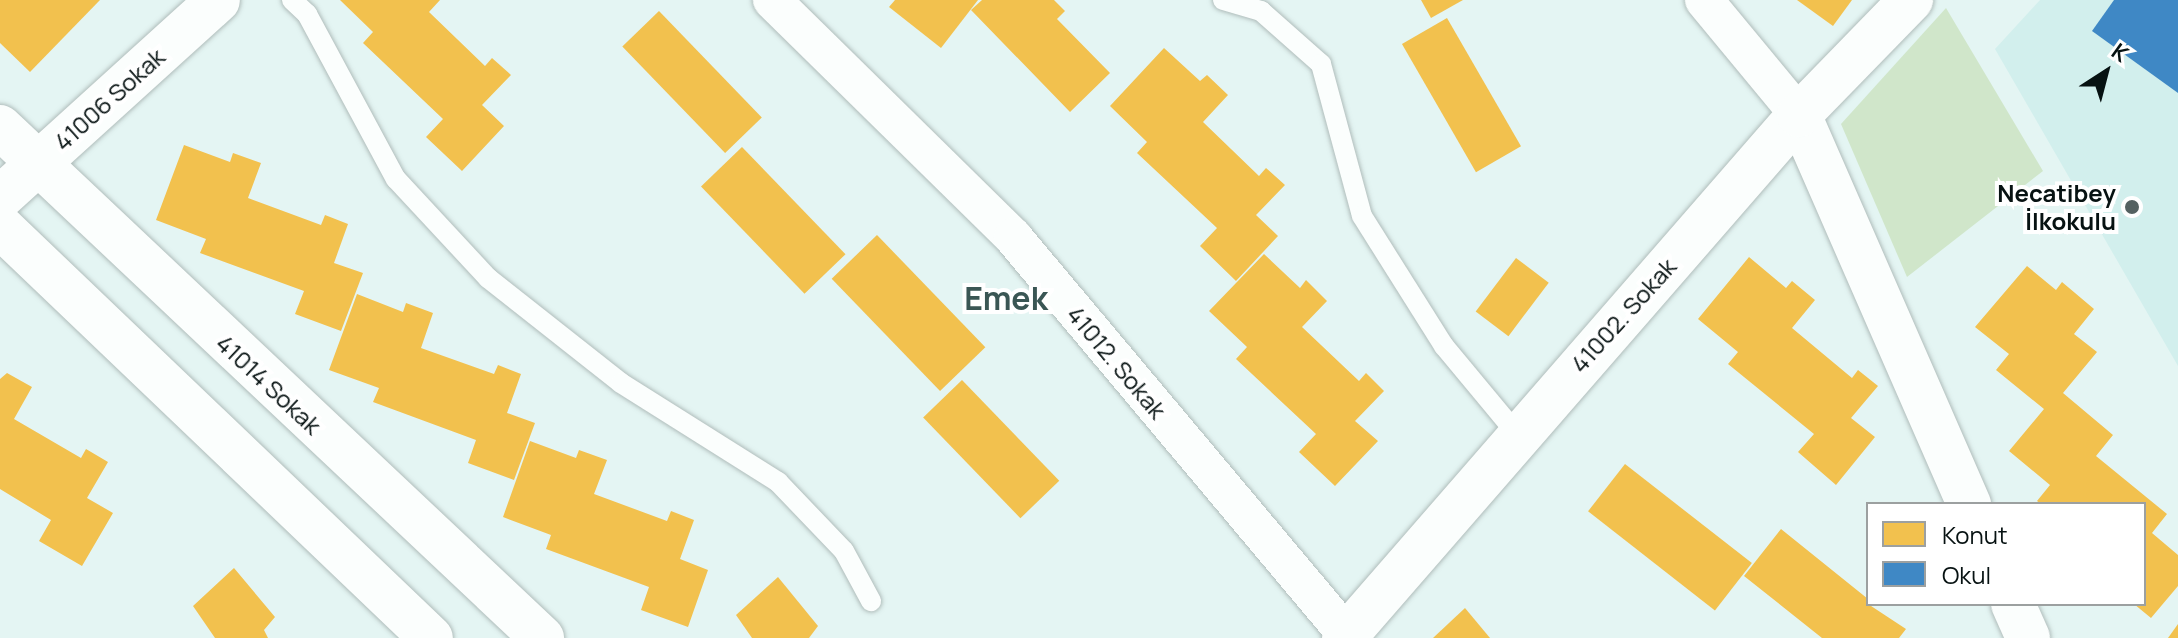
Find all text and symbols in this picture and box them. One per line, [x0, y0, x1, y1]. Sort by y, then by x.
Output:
north arrow [2066, 32, 2146, 112]
text: K [2106, 36, 2135, 69]
street label: 41006 Sokak [48, 42, 170, 156]
place label: Necatibey İlkokulu [1997, 179, 2116, 235]
marker: Necatibey İlkokulu [2123, 198, 2141, 216]
street label: 41002. Sokak [1564, 252, 1682, 378]
district label: Emek [964, 279, 1048, 317]
street label: 41012. Sokak [1062, 300, 1172, 424]
street label: 41014 Sokak [211, 328, 327, 440]
legend [1866, 502, 2146, 606]
text: Konut [1942, 518, 2008, 551]
text: Okul [1942, 558, 1991, 591]

